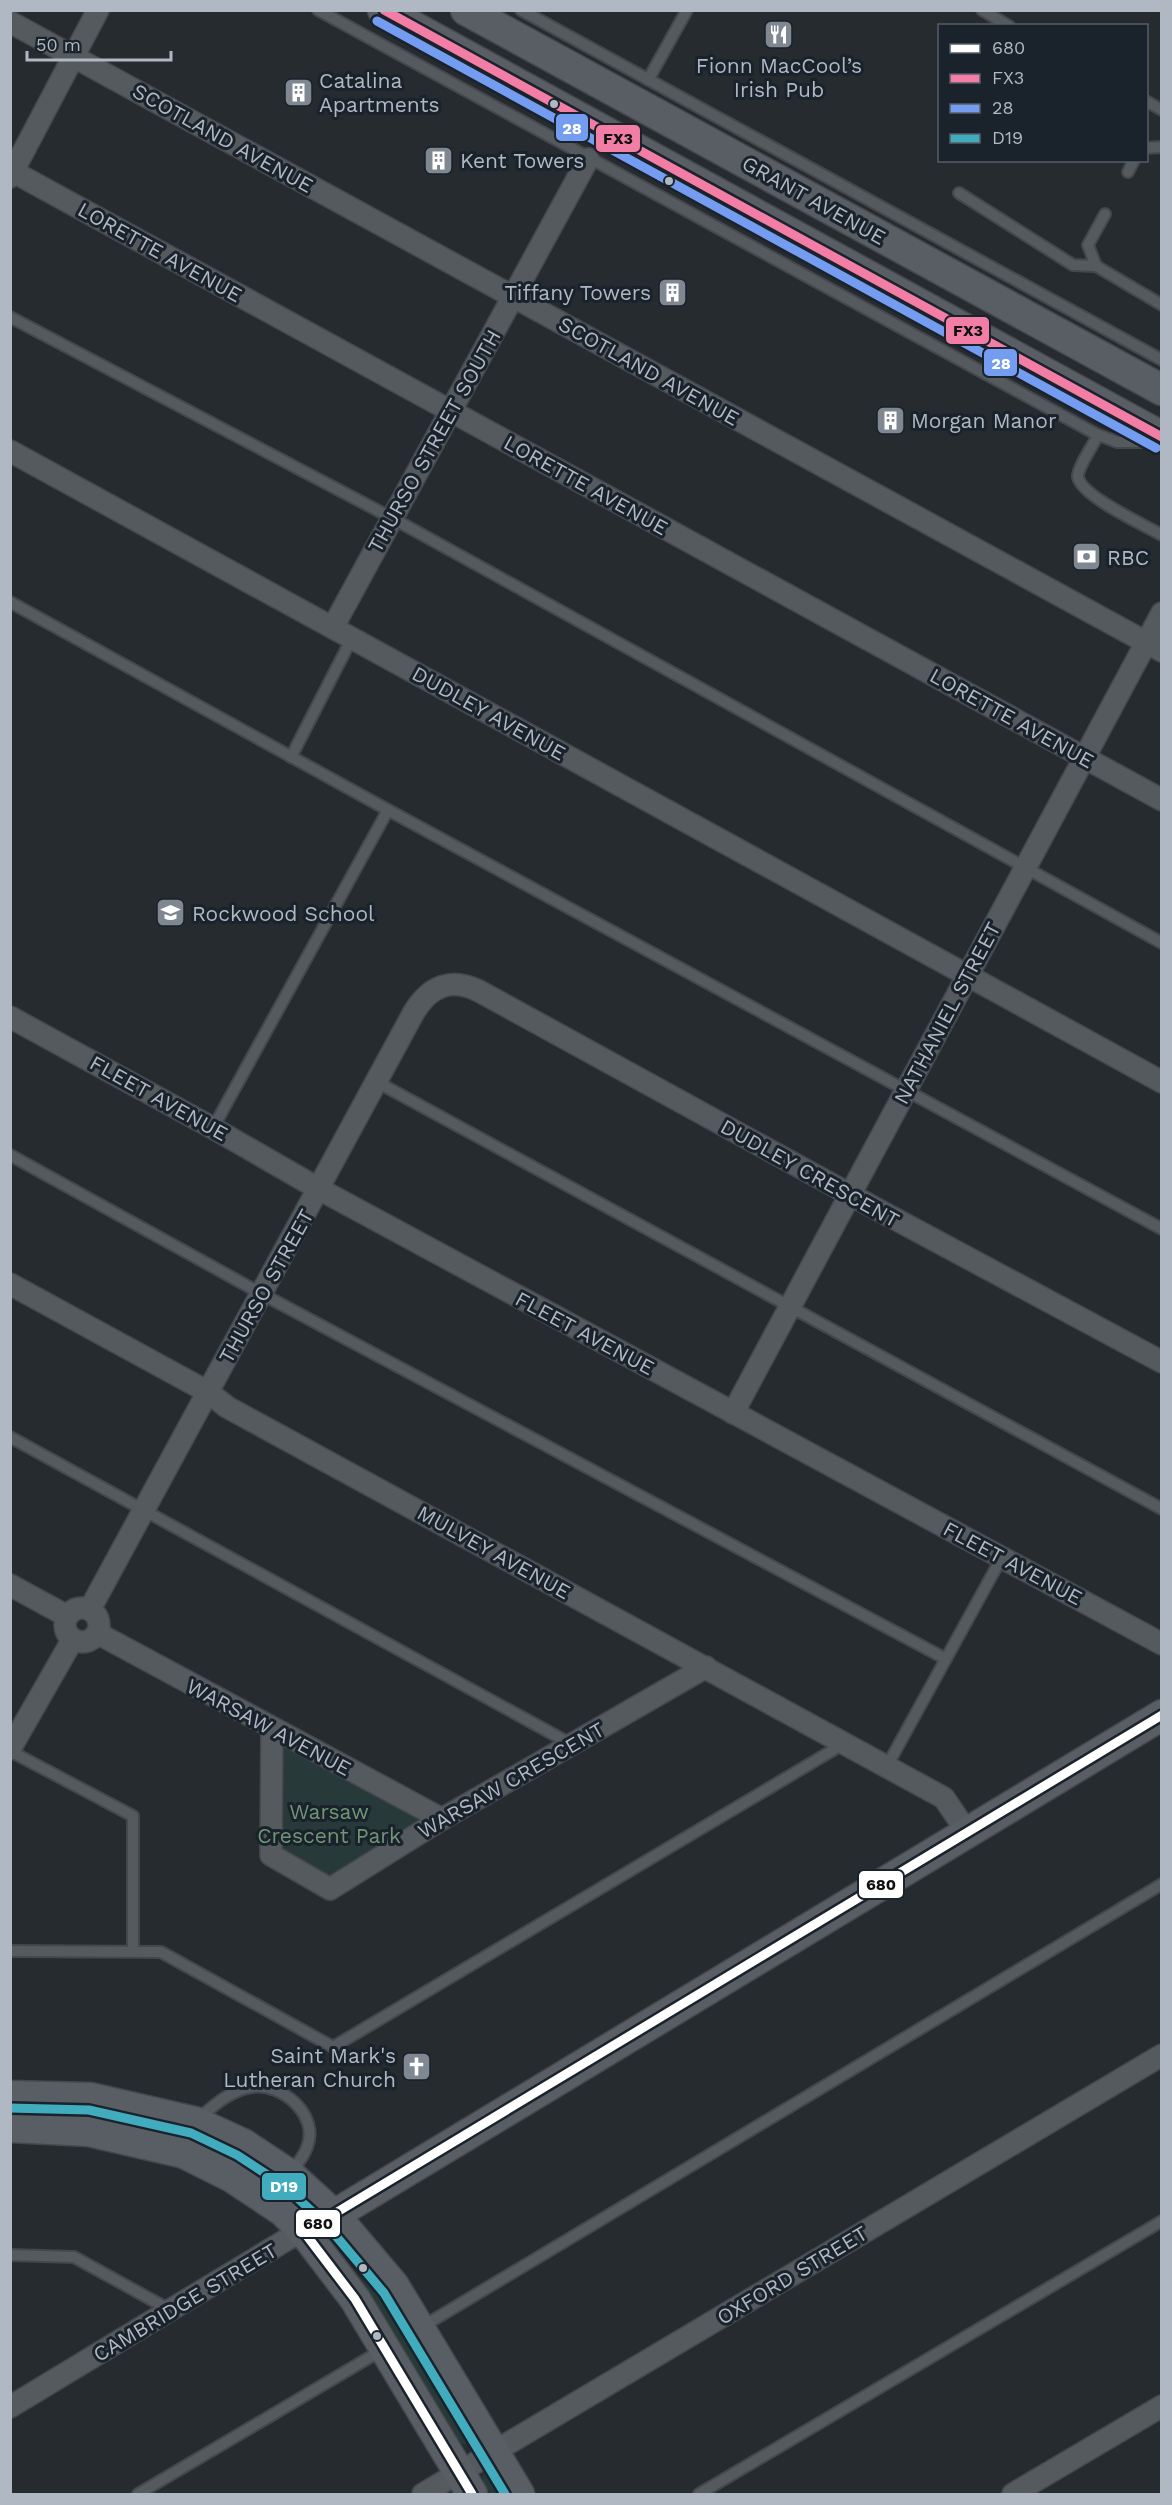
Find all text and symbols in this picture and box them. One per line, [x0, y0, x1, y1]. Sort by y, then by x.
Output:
restaurant icon: Fionn MacCool’s Irish Pub [763, 18, 795, 50]
scale bar [27, 24, 171, 62]
legend [938, 24, 1148, 162]
text: 50 m [36, 34, 81, 55]
text: 680 [992, 37, 1025, 58]
place label: Fionn MacCool’s Irish Pub [696, 53, 862, 102]
text: FX3 [992, 67, 1024, 88]
place label: Catalina Apartments [319, 68, 440, 117]
building icon: Catalina Apartments [282, 76, 314, 108]
street label: SCOTLAND AVENUE [128, 78, 318, 198]
text: 28 [992, 97, 1014, 118]
unlabelled marker [548, 98, 560, 110]
line badge: 28 [555, 113, 589, 142]
text: 28 [562, 119, 582, 138]
line badge: FX3 [595, 124, 641, 153]
text: D19 [992, 127, 1023, 148]
text: FX3 [603, 129, 633, 148]
building icon: Kent Towers [423, 144, 455, 176]
place label: Kent Towers [460, 148, 584, 173]
street label: GRANT AVENUE [738, 150, 890, 250]
unlabelled marker [663, 175, 675, 187]
street label: LORETTE AVENUE [74, 197, 246, 307]
building icon: Tiffany Towers [656, 276, 688, 308]
place label: Tiffany Towers [505, 280, 651, 305]
street label: SCOTLAND AVENUE [554, 311, 744, 431]
line badge: FX3 [945, 316, 990, 345]
text: FX3 [953, 321, 983, 340]
street label: THURSO STREET SOUTH [362, 325, 506, 557]
line badge: 28 [983, 348, 1018, 377]
text: 28 [991, 354, 1011, 373]
building icon: Morgan Manor [874, 404, 906, 436]
place label: Morgan Manor [911, 408, 1057, 433]
street label: LORETTE AVENUE [500, 430, 672, 540]
bank icon: RBC [1070, 541, 1102, 573]
place label: RBC [1107, 545, 1149, 570]
street label: DUDLEY AVENUE [408, 660, 570, 766]
street label: LORETTE AVENUE [926, 663, 1098, 773]
school or university icon: Rockwood School [155, 897, 187, 929]
place label: Rockwood School [192, 901, 375, 926]
street label: NATHANIEL STREET [888, 917, 1006, 1108]
street label: FLEET AVENUE [86, 1050, 232, 1146]
street label: DUDLEY CRESCENT [716, 1113, 904, 1233]
street label: THURSO STREET [213, 1204, 319, 1367]
street label: FLEET AVENUE [511, 1286, 659, 1380]
street label: MULVEY AVENUE [413, 1500, 575, 1604]
street label: FLEET AVENUE [939, 1516, 1087, 1610]
street label: WARSAW AVENUE [182, 1673, 356, 1781]
street label: WARSAW CRESCENT [413, 1716, 609, 1844]
park label: Warsaw Crescent Park [257, 1799, 401, 1848]
line badge: 680 [858, 1870, 904, 1899]
text: 680 [866, 1875, 896, 1894]
place label: Saint Mark's Lutheran Church [223, 2043, 396, 2092]
church icon: Saint Mark's Lutheran Church [401, 2051, 433, 2083]
line badge: D19 [261, 2172, 307, 2201]
text: D19 [270, 2177, 298, 2196]
line badge: 680 [295, 2209, 341, 2238]
text: 680 [303, 2214, 333, 2233]
street label: OXFORD STREET [712, 2220, 872, 2330]
street label: CAMBRIDGE STREET [89, 2237, 282, 2367]
unlabelled marker [357, 2262, 369, 2274]
unlabelled marker [371, 2330, 383, 2342]

